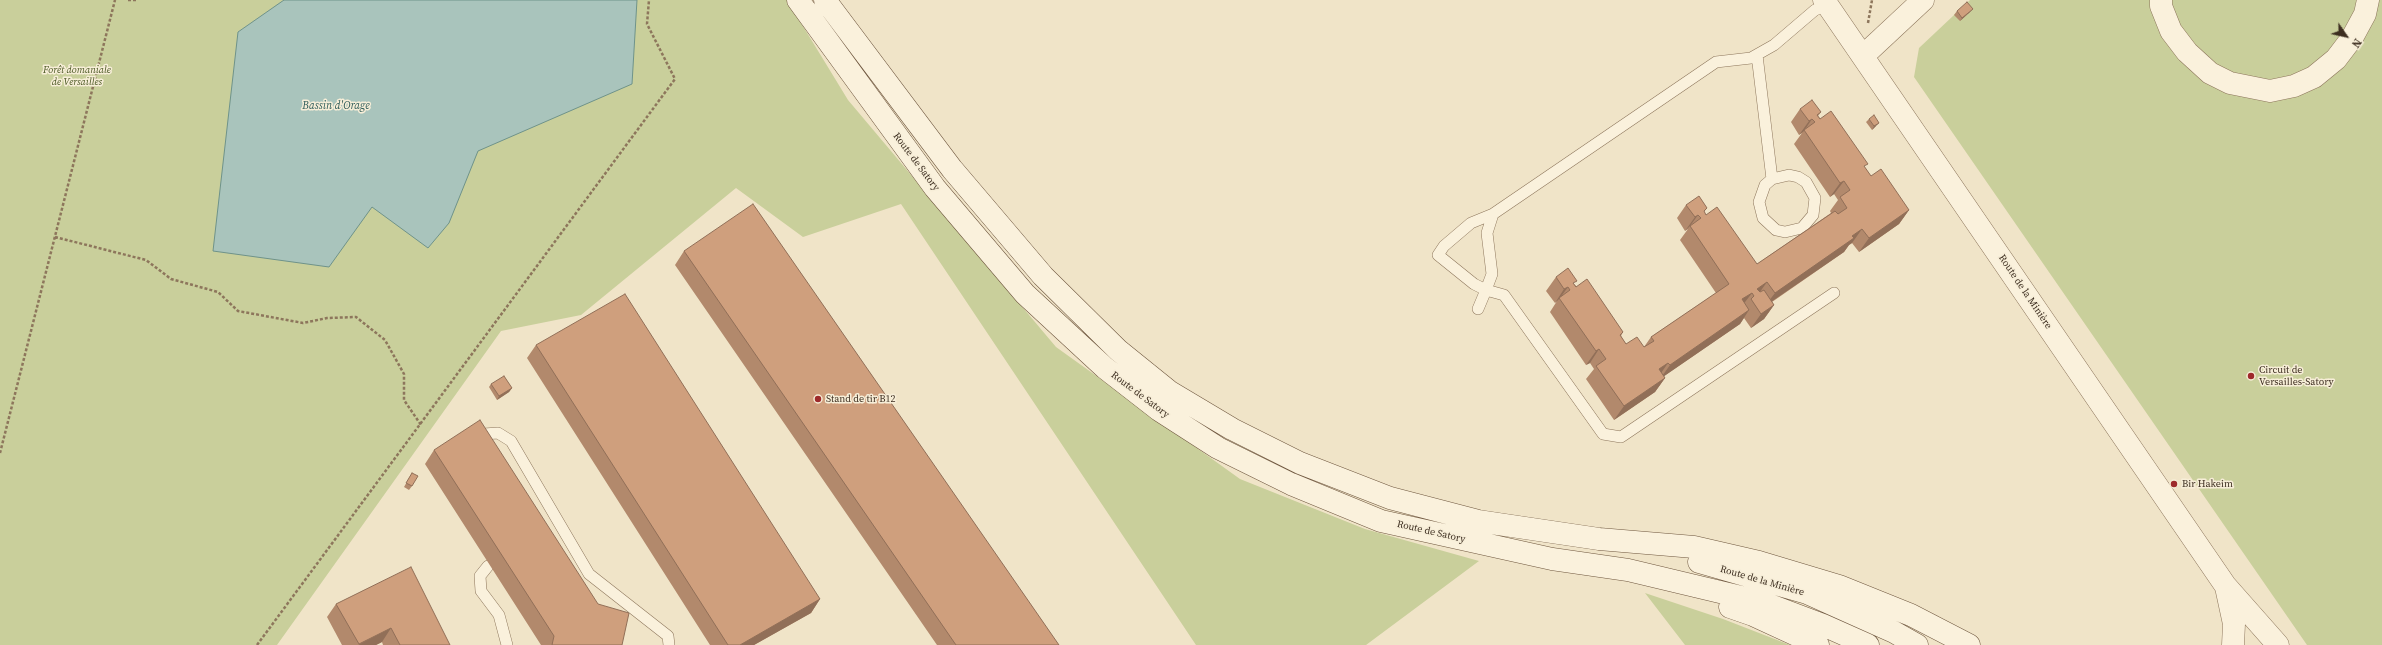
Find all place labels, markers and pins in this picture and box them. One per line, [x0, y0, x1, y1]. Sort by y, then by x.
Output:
place label: Circuit de Versailles-Satory [2259, 364, 2334, 388]
marker: Circuit de Versailles-Satory [2246, 371, 2256, 381]
place label: Stand de tir B12 [826, 393, 896, 405]
marker: Stand de tir B12 [813, 394, 823, 404]
place label: Bir Hakeim [2182, 478, 2233, 490]
marker: Bir Hakeim [2169, 479, 2179, 489]

